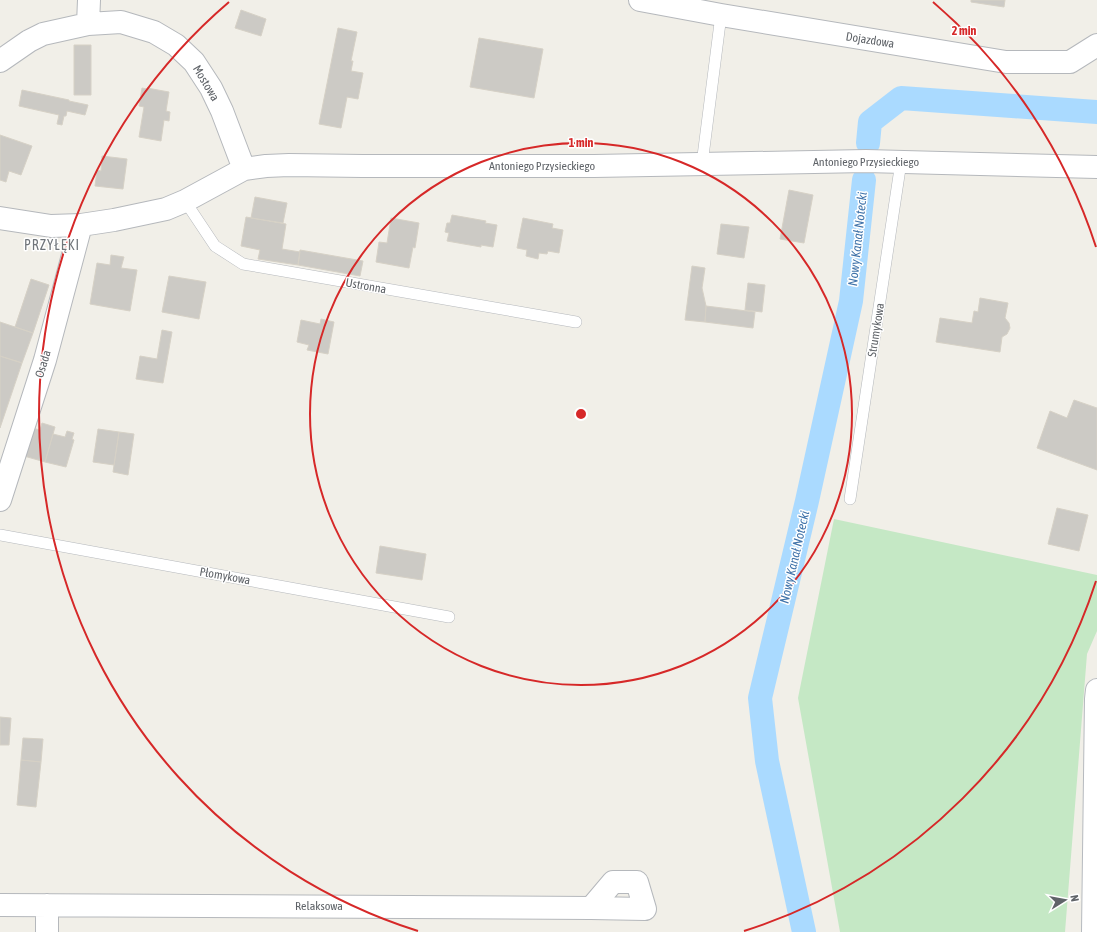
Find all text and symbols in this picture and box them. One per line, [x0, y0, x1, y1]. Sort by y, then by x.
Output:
text: 2 min [952, 24, 976, 38]
street label: Dojazdowa [845, 29, 895, 51]
street label: Mostowa [190, 63, 222, 103]
text: 1 min [569, 136, 593, 150]
street label: Antoniego Przysieckiego [813, 155, 919, 169]
street label: Antoniego Przysieckiego [489, 159, 595, 173]
water label: Nowy Kanał Notecki [845, 191, 870, 287]
district label: PRZYŁĘKI [24, 237, 80, 253]
street label: Ustronna [345, 276, 387, 296]
street label: Strumykowa [865, 302, 887, 358]
street label: Osada [32, 349, 54, 379]
centre of rings [574, 407, 588, 421]
water label: Nowy Kanał Notecki [777, 509, 812, 605]
street label: Płomykowa [198, 565, 252, 587]
north arrow [1045, 880, 1085, 920]
text: N [1068, 894, 1081, 902]
street label: Relaksowa [295, 899, 343, 913]

